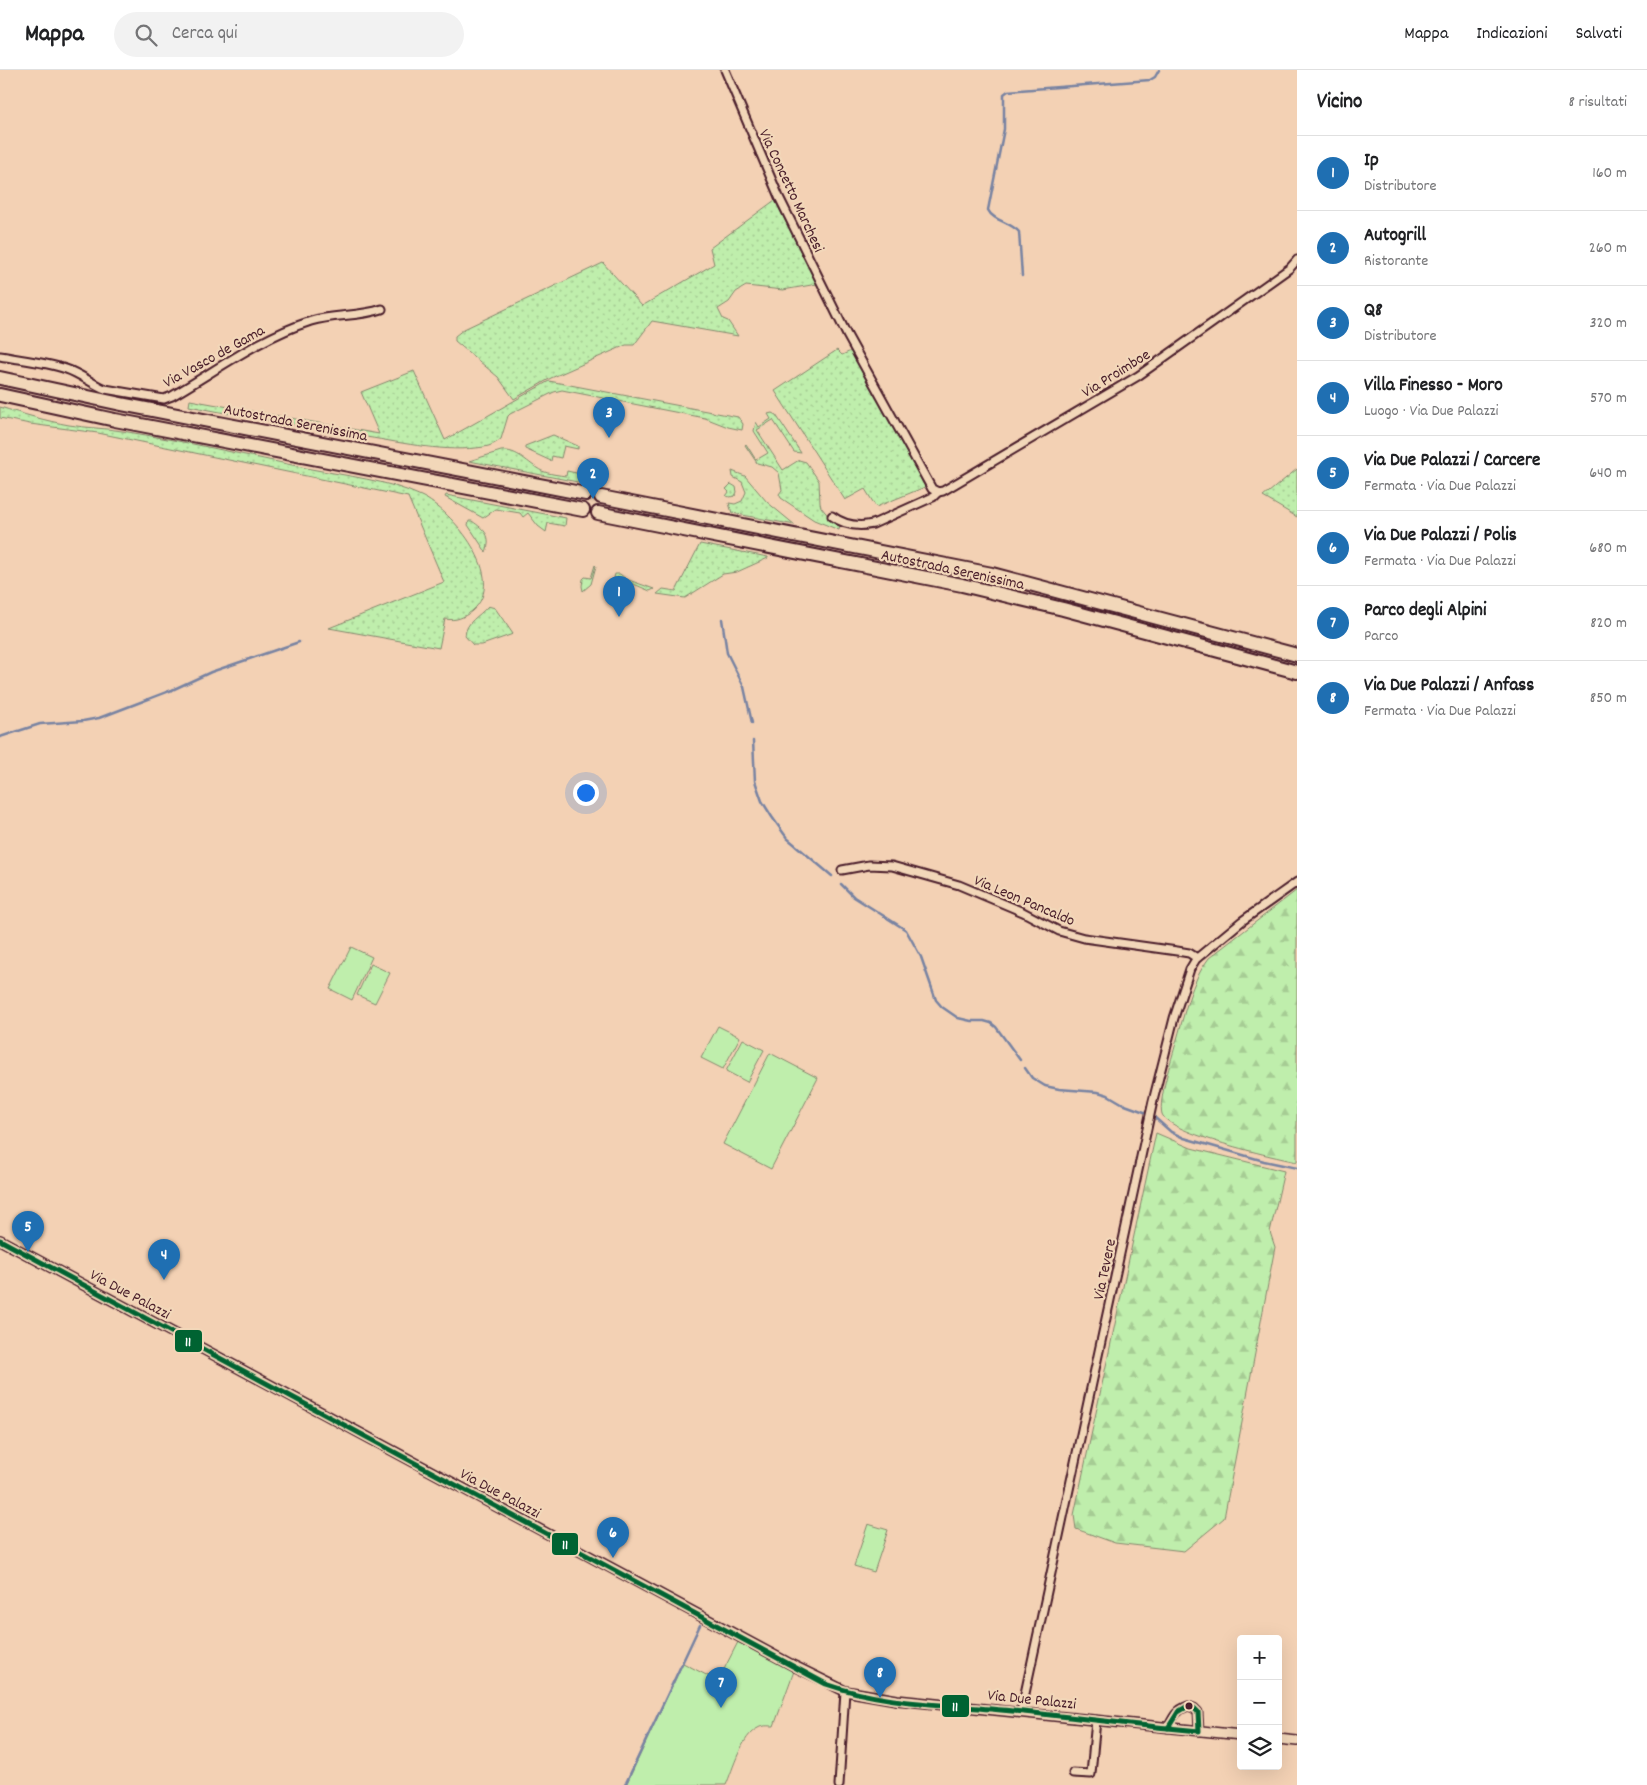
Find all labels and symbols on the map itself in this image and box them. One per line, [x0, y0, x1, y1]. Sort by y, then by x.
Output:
street label: Via Concetto Marchesi [752, 126, 829, 256]
street label: Via Vasco de Gama [159, 319, 270, 395]
street label: Via Proimboe [1078, 344, 1155, 404]
pin: 3 [593, 397, 625, 438]
street label: Autostrada Serenissima [222, 398, 370, 449]
pin: 2 [577, 458, 609, 499]
street label: Autostrada Serenissima [879, 544, 1027, 597]
pin: 1 [603, 576, 635, 617]
your location [573, 780, 599, 806]
street label: Via Leon Pancaldo [970, 870, 1078, 933]
pin: 5 [12, 1211, 44, 1252]
street label: Via Tevere [1088, 1237, 1123, 1302]
pin: 4 [148, 1239, 180, 1280]
street label: Via Due Palazzi [85, 1264, 174, 1326]
line badge: 11 [174, 1329, 203, 1353]
text: 11 [185, 1333, 191, 1353]
street label: Via Due Palazzi [455, 1463, 544, 1525]
pin: 6 [597, 1517, 629, 1558]
line badge: 11 [551, 1532, 579, 1556]
text: 11 [562, 1536, 568, 1556]
pin: 8 [864, 1657, 896, 1698]
pin: 7 [705, 1667, 737, 1708]
street label: Via Due Palazzi [986, 1684, 1077, 1717]
line badge: 11 [941, 1694, 970, 1718]
text: 11 [952, 1698, 958, 1718]
unlabelled marker [1184, 1701, 1194, 1711]

